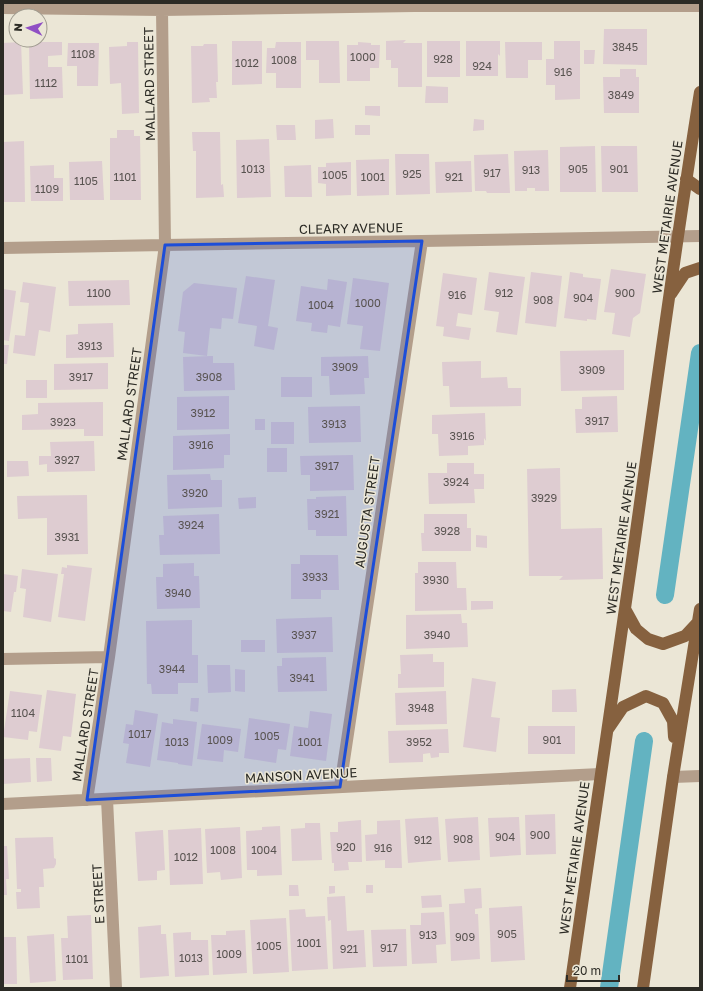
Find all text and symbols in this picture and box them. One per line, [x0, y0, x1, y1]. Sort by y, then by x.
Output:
north arrow [8, 8, 48, 48]
text: N [11, 23, 24, 32]
street label: MALLARD STREET [140, 27, 158, 141]
house number: 3845 [612, 40, 638, 53]
house number: 1108 [71, 47, 95, 60]
house number: 1000 [350, 50, 376, 63]
house number: 928 [433, 52, 453, 65]
house number: 1008 [271, 53, 297, 66]
house number: 1012 [235, 56, 259, 69]
house number: 924 [472, 59, 492, 72]
house number: 916 [554, 65, 573, 78]
house number: 1112 [35, 76, 57, 89]
house number: 3849 [608, 88, 634, 101]
street label: WEST METAIRIE AVENUE [648, 139, 686, 295]
house number: 1013 [241, 162, 265, 175]
house number: 905 [568, 162, 588, 175]
house number: 901 [610, 162, 628, 175]
house number: 913 [522, 163, 540, 176]
house number: 917 [483, 166, 501, 179]
house number: 925 [402, 167, 422, 180]
house number: 1005 [322, 168, 348, 181]
house number: 1101 [114, 170, 136, 183]
house number: 1001 [361, 170, 385, 183]
house number: 921 [445, 170, 463, 183]
house number: 1105 [74, 174, 98, 187]
house number: 1109 [35, 182, 59, 195]
street label: CLEARY AVENUE [299, 219, 403, 237]
house number: 1100 [87, 286, 111, 299]
house number: 912 [495, 286, 513, 299]
house number: 900 [615, 286, 635, 299]
house number: 916 [448, 288, 467, 301]
house number: 904 [573, 291, 593, 304]
house number: 908 [533, 293, 553, 306]
house number: 1000 [355, 296, 381, 309]
house number: 1004 [308, 298, 334, 311]
house number: 3913 [78, 339, 102, 352]
street label: MALLARD STREET [113, 346, 145, 462]
house number: 3909 [332, 360, 358, 373]
house number: 3909 [579, 363, 605, 376]
house number: 3917 [69, 370, 93, 383]
house number: 3908 [196, 370, 223, 383]
house number: 3912 [191, 406, 215, 419]
house number: 3917 [585, 414, 609, 427]
house number: 3923 [50, 415, 76, 428]
house number: 3913 [322, 417, 346, 430]
house number: 3916 [449, 429, 475, 442]
house number: 3916 [188, 438, 214, 451]
house number: 3927 [54, 453, 80, 466]
street label: AUGUSTA STREET [351, 455, 383, 569]
house number: 3917 [315, 459, 339, 472]
street label: WEST METAIRIE AVENUE [602, 460, 640, 616]
house number: 3924 [443, 475, 469, 488]
house number: 3920 [182, 486, 208, 499]
house number: 3929 [531, 491, 557, 504]
house number: 3921 [315, 507, 339, 520]
house number: 3924 [178, 518, 204, 531]
house number: 3928 [434, 524, 460, 537]
house number: 3931 [55, 530, 79, 543]
house number: 3933 [302, 570, 328, 583]
house number: 3930 [423, 573, 449, 586]
house number: 3940 [165, 586, 191, 599]
house number: 3937 [291, 628, 317, 641]
house number: 3940 [424, 628, 450, 641]
house number: 3944 [159, 662, 186, 675]
street label: MALLARD STREET [68, 667, 102, 783]
house number: 3941 [289, 671, 315, 684]
house number: 3948 [408, 701, 435, 714]
house number: 1104 [11, 706, 35, 719]
house number: 1017 [128, 727, 152, 740]
house number: 1005 [254, 729, 280, 742]
house number: 1009 [207, 733, 233, 746]
house number: 901 [543, 733, 561, 746]
house number: 1013 [165, 735, 189, 748]
house number: 1001 [298, 735, 322, 748]
house number: 3952 [406, 735, 432, 748]
street label: MANSON AVENUE [244, 764, 358, 786]
street label: WEST METAIRIE AVENUE [555, 780, 593, 936]
house number: 900 [530, 828, 550, 841]
house number: 904 [495, 830, 515, 843]
house number: 908 [453, 832, 473, 845]
house number: 912 [414, 833, 432, 846]
house number: 920 [336, 840, 356, 853]
house number: 916 [374, 841, 393, 854]
house number: 1008 [210, 843, 236, 856]
house number: 1004 [251, 843, 277, 856]
house number: 1012 [174, 850, 198, 863]
street label: E STREET [88, 863, 108, 925]
house number: 905 [497, 927, 517, 940]
house number: 913 [419, 928, 437, 941]
house number: 909 [455, 930, 475, 943]
house number: 1001 [297, 936, 321, 949]
house number: 1005 [256, 939, 282, 952]
house number: 917 [380, 941, 398, 954]
house number: 921 [340, 942, 358, 955]
house number: 1009 [216, 947, 242, 960]
house number: 1013 [179, 951, 203, 964]
house number: 1101 [66, 952, 88, 965]
scale bar [567, 957, 619, 983]
text: 20 m [573, 963, 601, 978]

